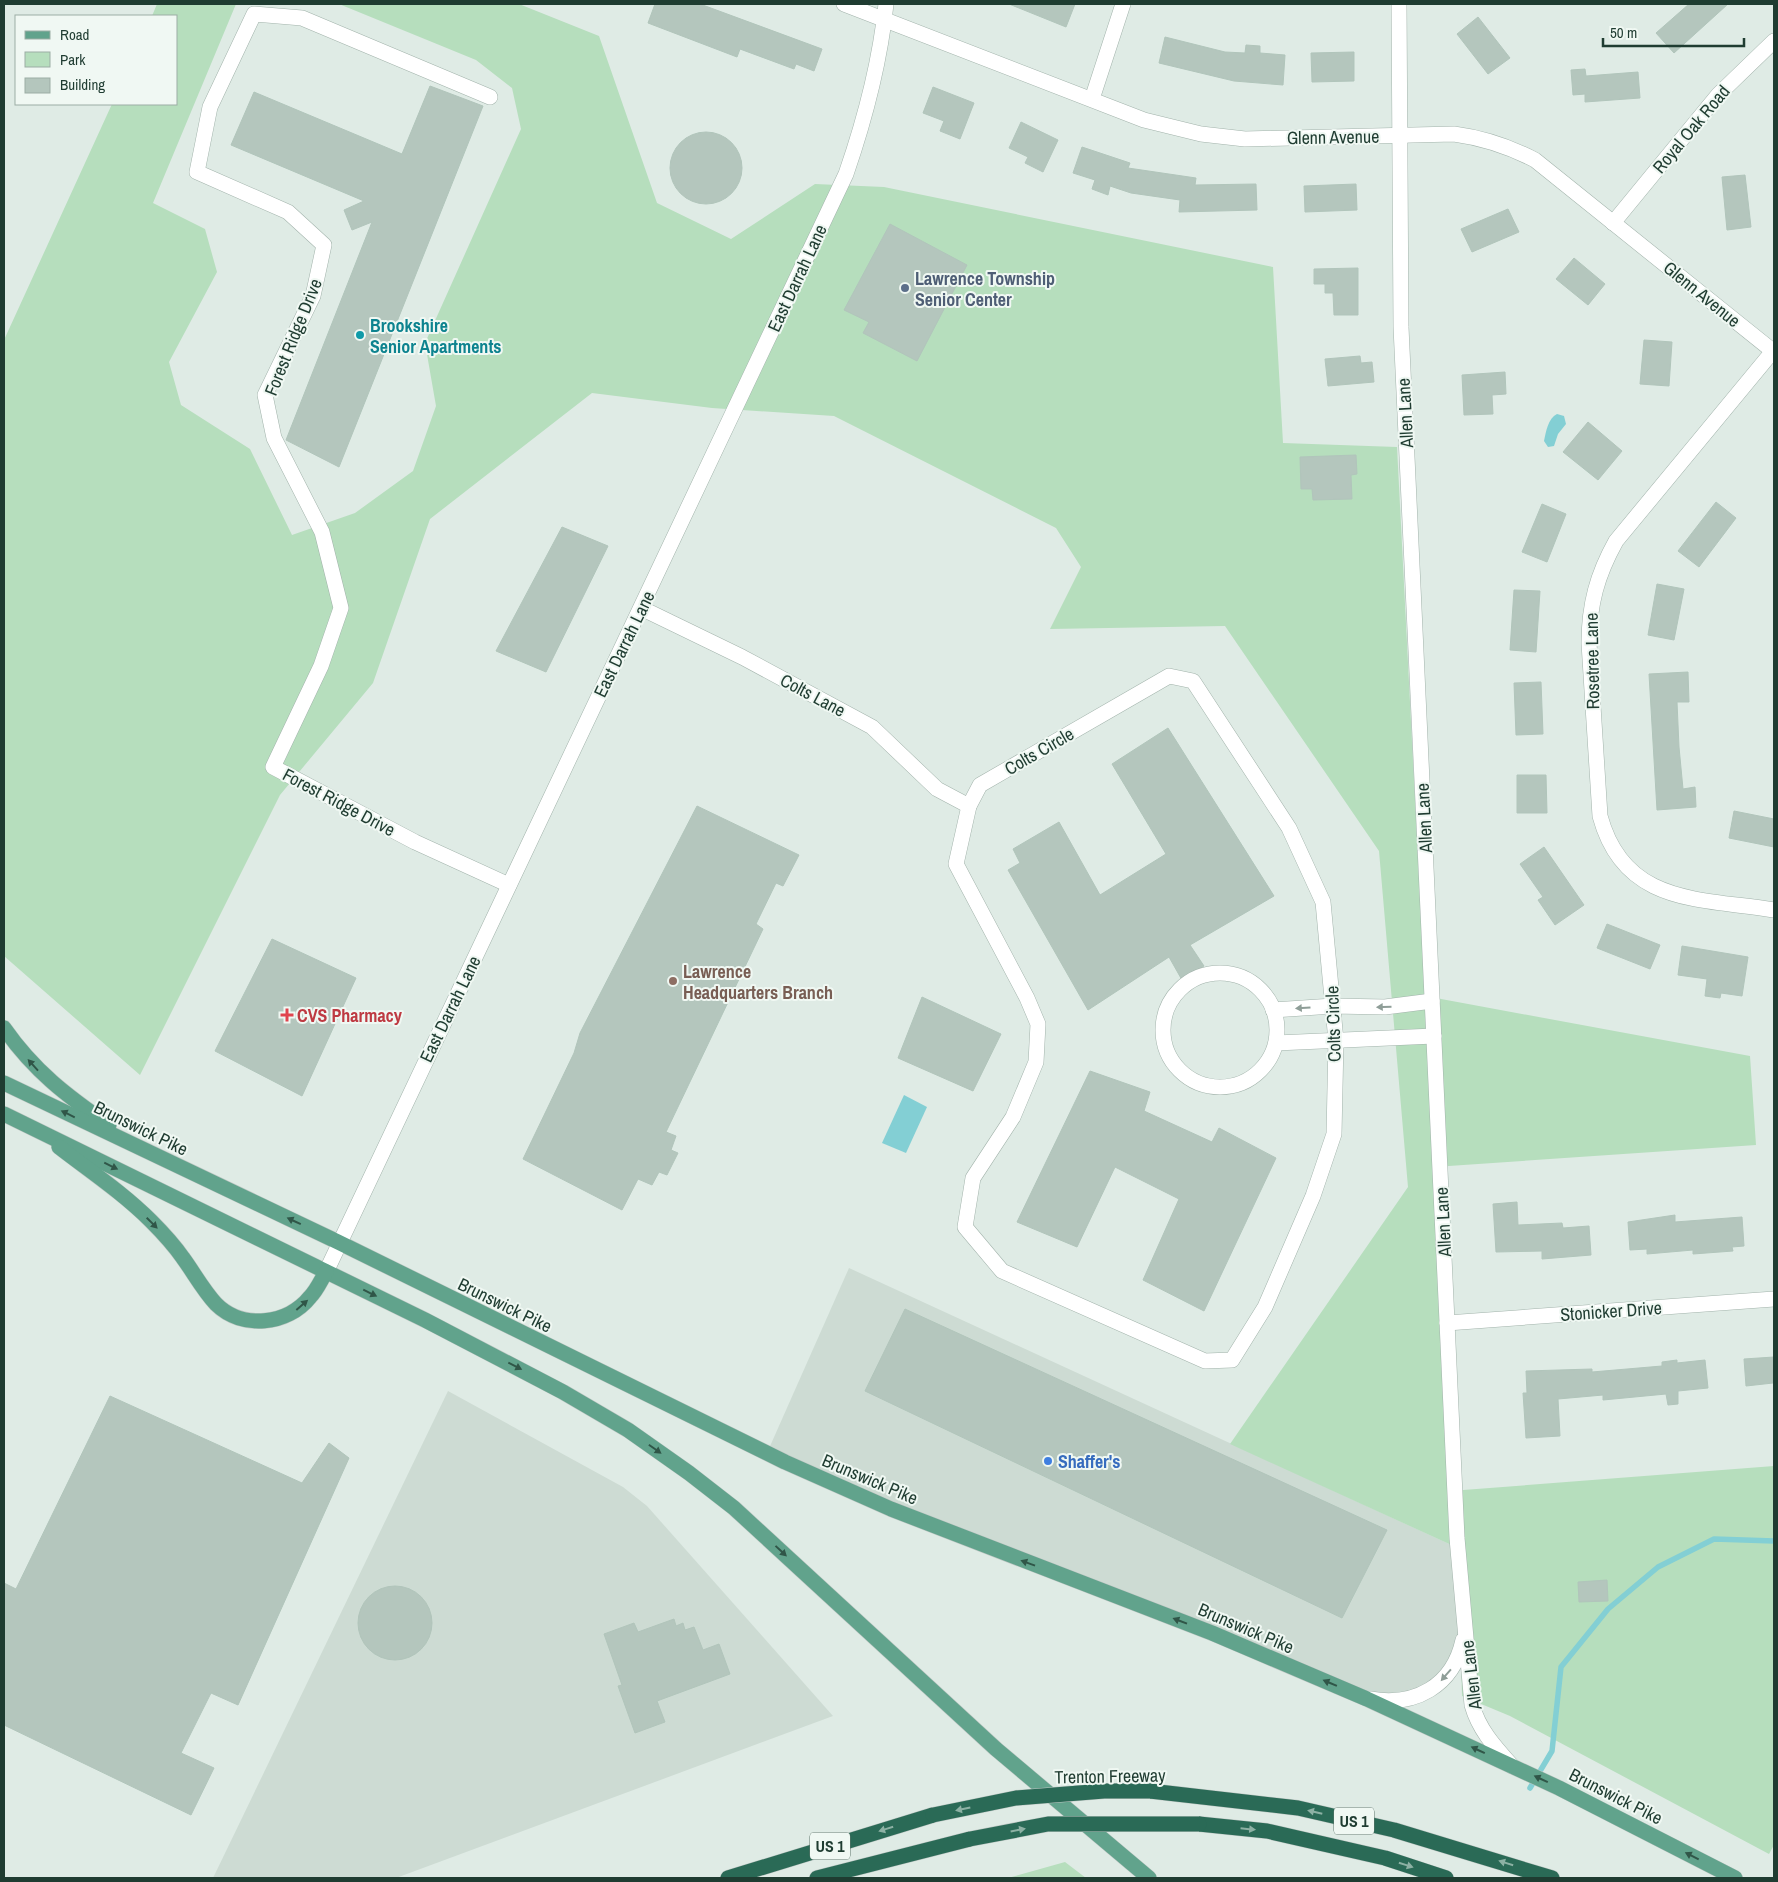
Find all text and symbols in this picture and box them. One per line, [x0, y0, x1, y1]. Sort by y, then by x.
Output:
legend [15, 15, 178, 105]
scale bar [1603, 15, 1744, 47]
text: 50 m [1610, 22, 1637, 43]
text: Road [60, 24, 89, 45]
text: Park [60, 49, 86, 70]
text: Building [60, 74, 105, 95]
street label: Royal Oak Road [1647, 79, 1735, 179]
street label: Glenn Avenue [1287, 124, 1379, 150]
street label: East Darrah Lane [761, 220, 833, 336]
street label: Glenn Avenue [1658, 255, 1746, 333]
place label: Lawrence Township Senior Center [915, 266, 1055, 312]
street label: Forest Ridge Drive [258, 275, 328, 399]
marker: Lawrence Township Senior Center [899, 282, 911, 294]
place label: Brookshire Senior Apartments [370, 313, 502, 359]
marker: Brookshire Senior Apartments [354, 329, 366, 341]
street label: Allen Lane [1391, 378, 1419, 449]
street label: East Darrah Lane [587, 587, 661, 701]
street label: Rosetree Lane [1579, 612, 1605, 710]
street label: Colts Lane [776, 667, 850, 723]
street label: Colts Circle [1000, 721, 1078, 781]
street label: Forest Ridge Drive [278, 762, 400, 842]
street label: Allen Lane [1410, 783, 1438, 854]
street label: East Darrah Lane [413, 952, 487, 1066]
place label: Lawrence Headquarters Branch [683, 959, 833, 1005]
marker: Lawrence Headquarters Branch [667, 975, 679, 987]
street label: Colts Circle [1319, 985, 1347, 1063]
place label: CVS Pharmacy [297, 1003, 403, 1028]
one-way arrow [1376, 1003, 1392, 1011]
one-way arrow [1295, 1004, 1311, 1012]
marker: CVS Pharmacy [281, 1009, 293, 1021]
one-way arrow [27, 1060, 39, 1072]
street label: Brunswick Pike [90, 1094, 192, 1162]
one-way arrow [61, 1110, 75, 1118]
one-way arrow [104, 1162, 118, 1170]
street label: Allen Lane [1429, 1187, 1457, 1258]
one-way arrow [146, 1216, 158, 1228]
one-way arrow [287, 1217, 301, 1225]
street label: Brunswick Pike [454, 1271, 556, 1339]
one-way arrow [363, 1289, 377, 1297]
street label: Stonicker Drive [1559, 1295, 1663, 1327]
one-way arrow [296, 1299, 308, 1311]
one-way arrow [508, 1362, 522, 1371]
one-way arrow [648, 1444, 661, 1454]
street label: Brunswick Pike [818, 1448, 922, 1510]
place label: Shaffer's [1058, 1449, 1121, 1474]
marker: Shaffer's [1042, 1455, 1054, 1467]
one-way arrow [775, 1545, 787, 1557]
one-way arrow [1021, 1559, 1036, 1566]
street label: Brunswick Pike [1194, 1597, 1298, 1659]
one-way arrow [1173, 1616, 1187, 1624]
street label: Allen Lane [1454, 1639, 1488, 1712]
one-way arrow [1441, 1668, 1452, 1681]
one-way arrow [1323, 1679, 1337, 1687]
one-way arrow [1471, 1746, 1485, 1754]
street label: Brunswick Pike [1565, 1762, 1667, 1830]
street label: Trenton Freeway [1054, 1763, 1166, 1789]
one-way arrow [1533, 1775, 1548, 1784]
one-way arrow [955, 1805, 971, 1813]
one-way arrow [1308, 1808, 1323, 1816]
road number: US 1 [1334, 1808, 1374, 1834]
one-way arrow [879, 1825, 894, 1833]
one-way arrow [1240, 1825, 1256, 1833]
one-way arrow [1010, 1826, 1026, 1834]
road number: US 1 [810, 1832, 850, 1860]
one-way arrow [1684, 1852, 1699, 1860]
one-way arrow [1498, 1859, 1513, 1867]
one-way arrow [1399, 1861, 1414, 1869]

